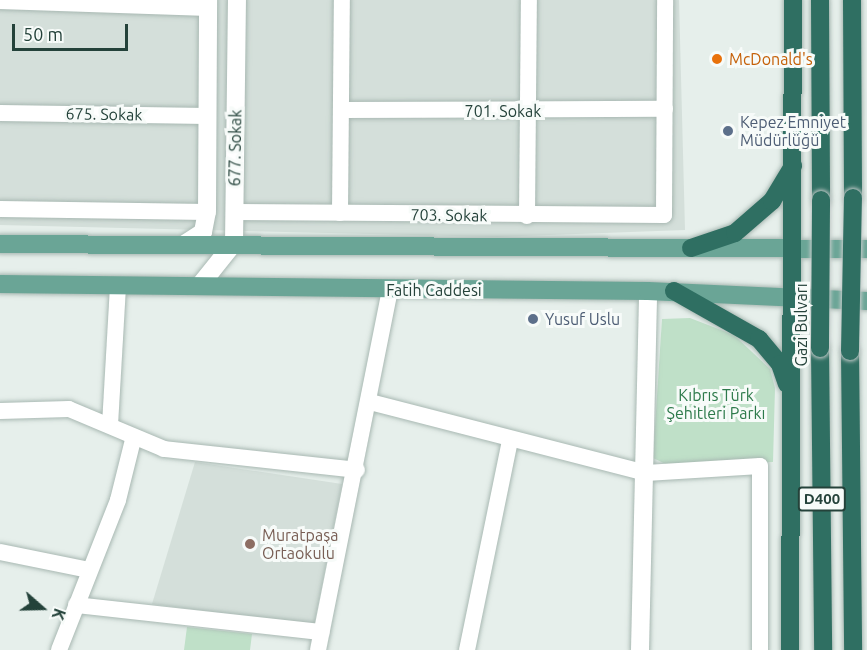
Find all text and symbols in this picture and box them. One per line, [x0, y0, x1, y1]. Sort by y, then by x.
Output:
scale bar [15, 12, 130, 50]
text: 50 m [23, 24, 63, 44]
place label: McDonald's [729, 49, 813, 69]
marker: McDonald's [710, 52, 724, 66]
street label: 701. Sokak [465, 101, 541, 121]
street label: 675. Sokak [65, 104, 143, 124]
street label: 677. Sokak [225, 109, 245, 187]
place label: Kepez Emniyet Müdürlüğü [740, 112, 846, 150]
marker: Kepez Emniyet Müdürlüğü [721, 124, 735, 138]
street label: 703. Sokak [410, 205, 488, 225]
street label: Fatih Caddesi [386, 280, 482, 300]
street label: Gazi Bulvarı [791, 283, 811, 367]
place label: Yusuf Uslu [545, 309, 620, 329]
marker: Yusuf Uslu [526, 312, 540, 326]
park label: Kıbrıs Türk Şehitleri Parkı [667, 385, 765, 423]
road number: D400 [796, 487, 848, 511]
place label: Muratpaşa Ortaokulu [262, 525, 338, 563]
marker: Muratpaşa Ortaokulu [243, 537, 257, 551]
north arrow [12, 578, 72, 638]
text: K [49, 606, 69, 622]

